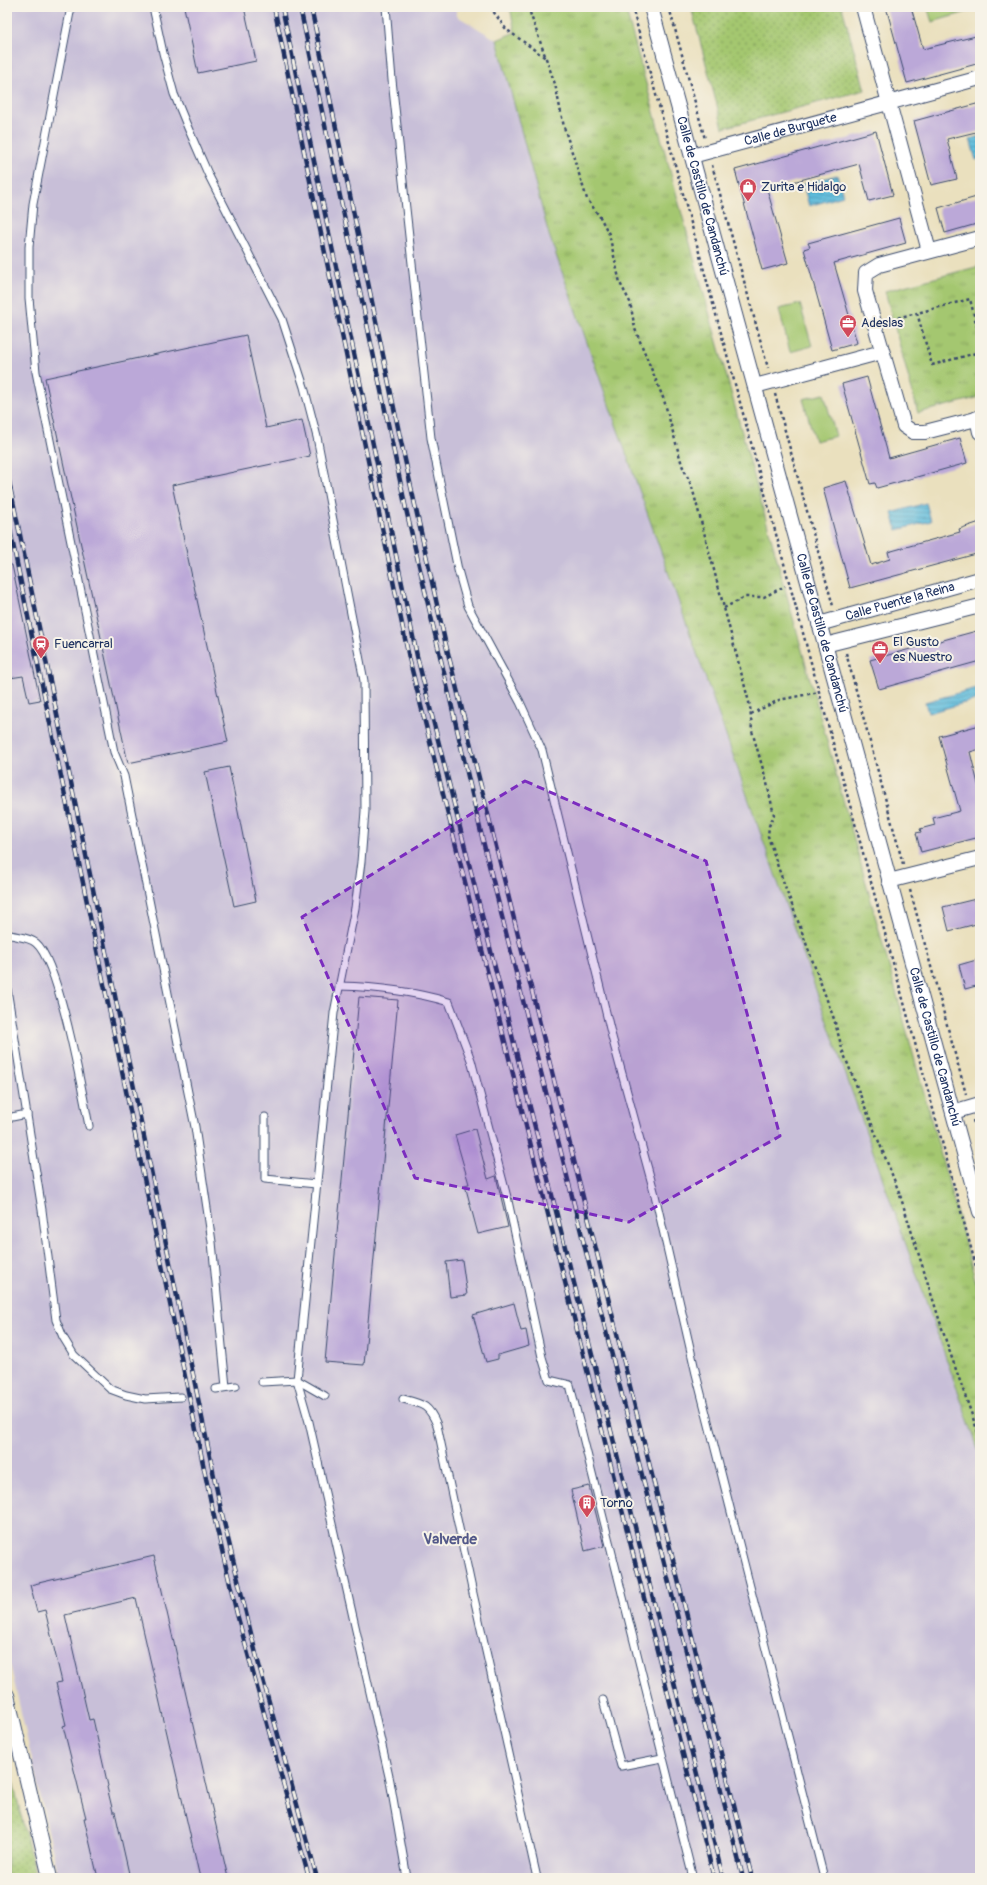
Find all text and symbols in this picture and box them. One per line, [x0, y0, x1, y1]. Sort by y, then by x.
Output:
street label: Calle de Burguete [742, 109, 839, 149]
street label: Calle de Castillo de Candanchú [673, 115, 732, 278]
shop icon: Zurita e Hidalgo [738, 177, 758, 202]
place label: Zurita e Hidalgo [761, 179, 846, 195]
office icon: Adeslas [838, 313, 858, 338]
place label: Adeslas [861, 315, 903, 331]
street label: Calle de Castillo de Candanchú [793, 552, 851, 715]
street label: Calle Puente la Reina [843, 579, 956, 624]
station icon: Fuencarral [31, 634, 51, 659]
place label: El Gusto es Nuestro [893, 634, 952, 665]
place label: Fuencarral [54, 636, 113, 652]
office icon: El Gusto es Nuestro [870, 639, 890, 664]
street label: Calle de Castillo de Candanchú [906, 965, 964, 1128]
building icon: Torno [577, 1493, 597, 1518]
place label: Torno [600, 1495, 633, 1511]
district label: Valverde [423, 1530, 477, 1549]

